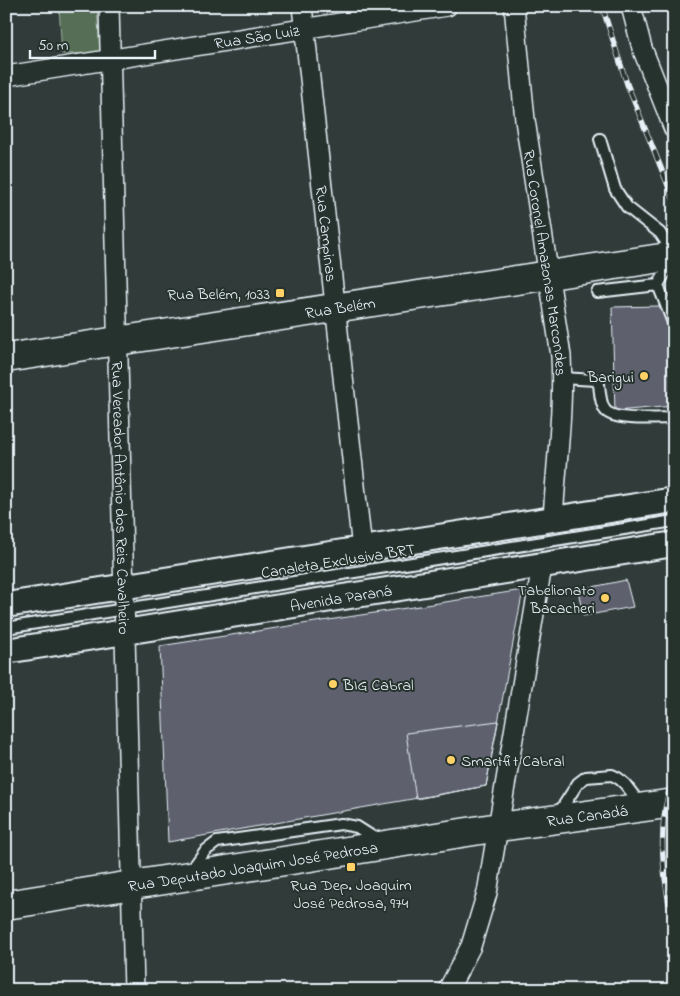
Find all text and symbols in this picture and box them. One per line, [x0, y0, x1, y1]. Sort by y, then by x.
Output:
street label: Rua São Luiz [213, 20, 302, 57]
scale bar [30, 28, 155, 60]
text: 50 m [38, 35, 69, 57]
street label: Rua Coronel Amazonas Marcondes [516, 148, 572, 376]
street label: Rua Campinas [308, 184, 342, 283]
place label: Rua Belém, 1033 [167, 283, 270, 307]
marker: Rua Belém, 1033 [274, 287, 286, 299]
street label: Rua Belém [304, 292, 377, 326]
street label: Rua Vereador Antônio dos Reis Cavalheiro [104, 361, 135, 635]
place label: Barigui [587, 366, 634, 390]
marker: Barigui [638, 370, 650, 382]
street label: Canaleta Exclusiva BRT [260, 538, 417, 586]
street label: Avenida Paraná [288, 579, 394, 619]
place label: Tabelionato Bacacheri [517, 579, 595, 621]
marker: Tabelionato Bacacheri [599, 592, 611, 604]
place label: BIG Cabral [342, 674, 414, 698]
marker: BIG Cabral [327, 678, 339, 690]
place label: Smartfit Cabral [461, 750, 565, 774]
marker: Smartfit Cabral [445, 754, 457, 766]
street label: Rua Canadá [545, 799, 629, 834]
street label: Rua Deputado Joaquim José Pedrosa [127, 836, 380, 900]
marker: Rua Dep. Joaquim José Pedrosa, 974 [345, 861, 357, 873]
place label: Rua Dep. Joaquim José Pedrosa, 974 [290, 874, 412, 916]

